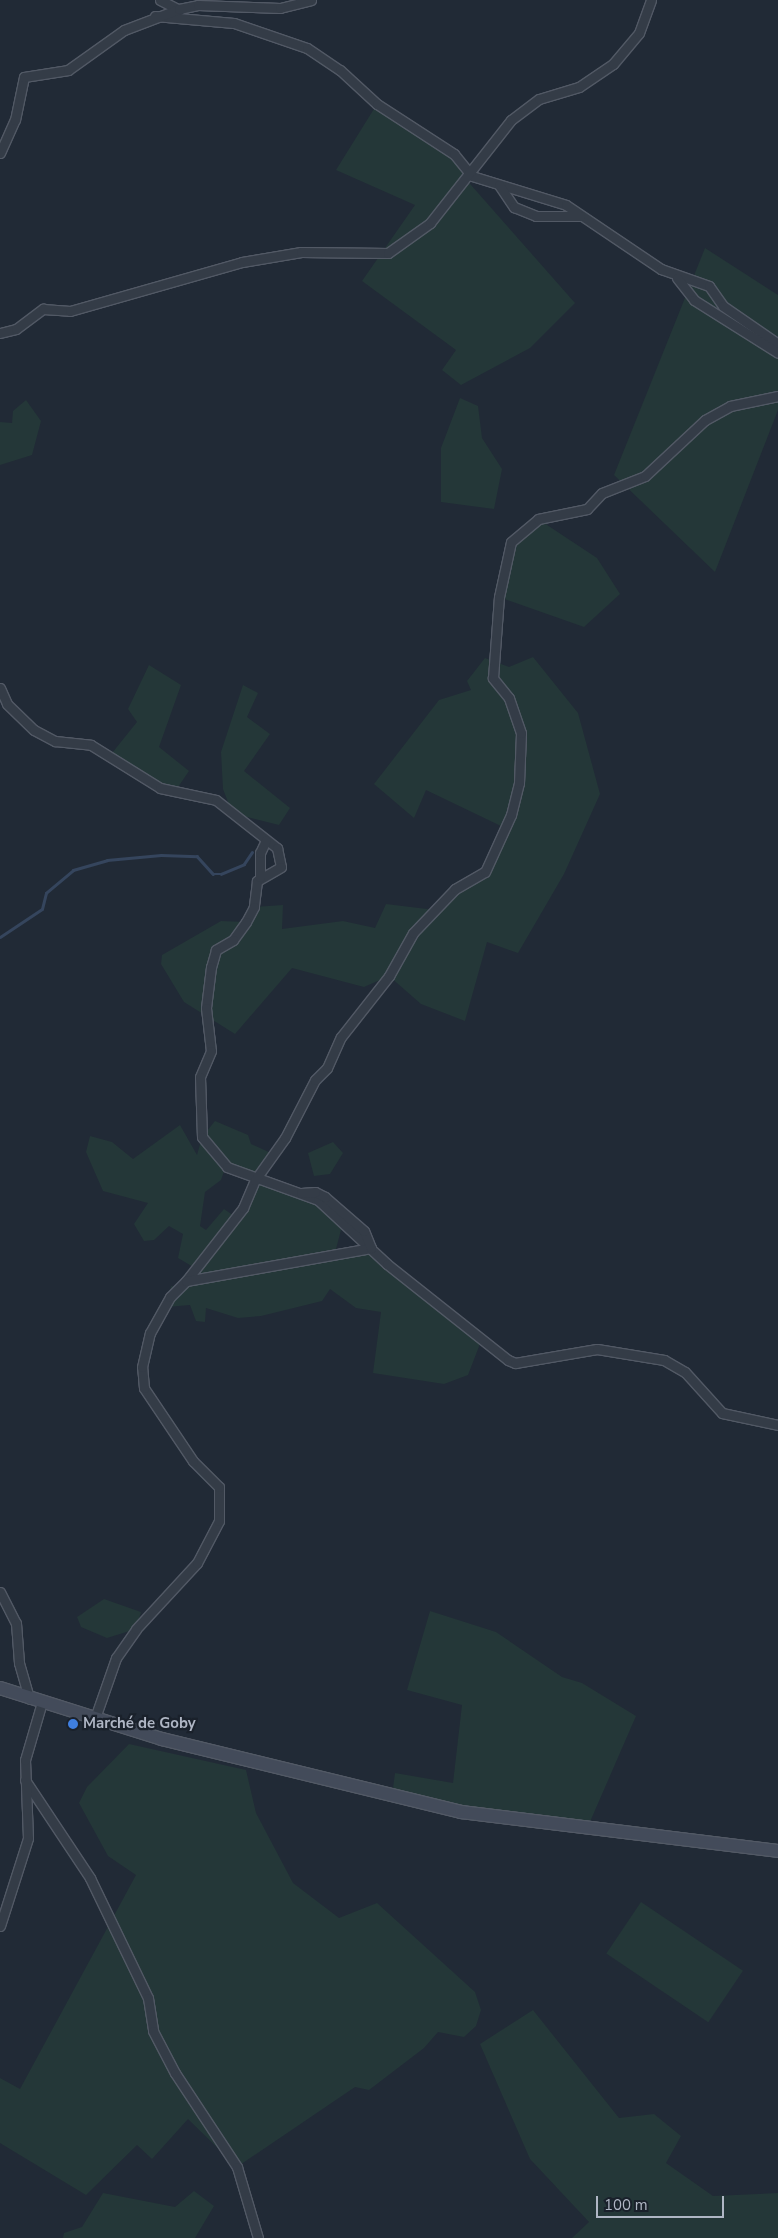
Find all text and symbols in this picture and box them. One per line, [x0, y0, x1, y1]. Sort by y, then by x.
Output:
place label: Marché de Goby [83, 1715, 196, 1733]
marker: Marché de Goby [67, 1718, 79, 1730]
scale bar [598, 2186, 726, 2218]
text: 100 m [604, 2195, 648, 2215]

